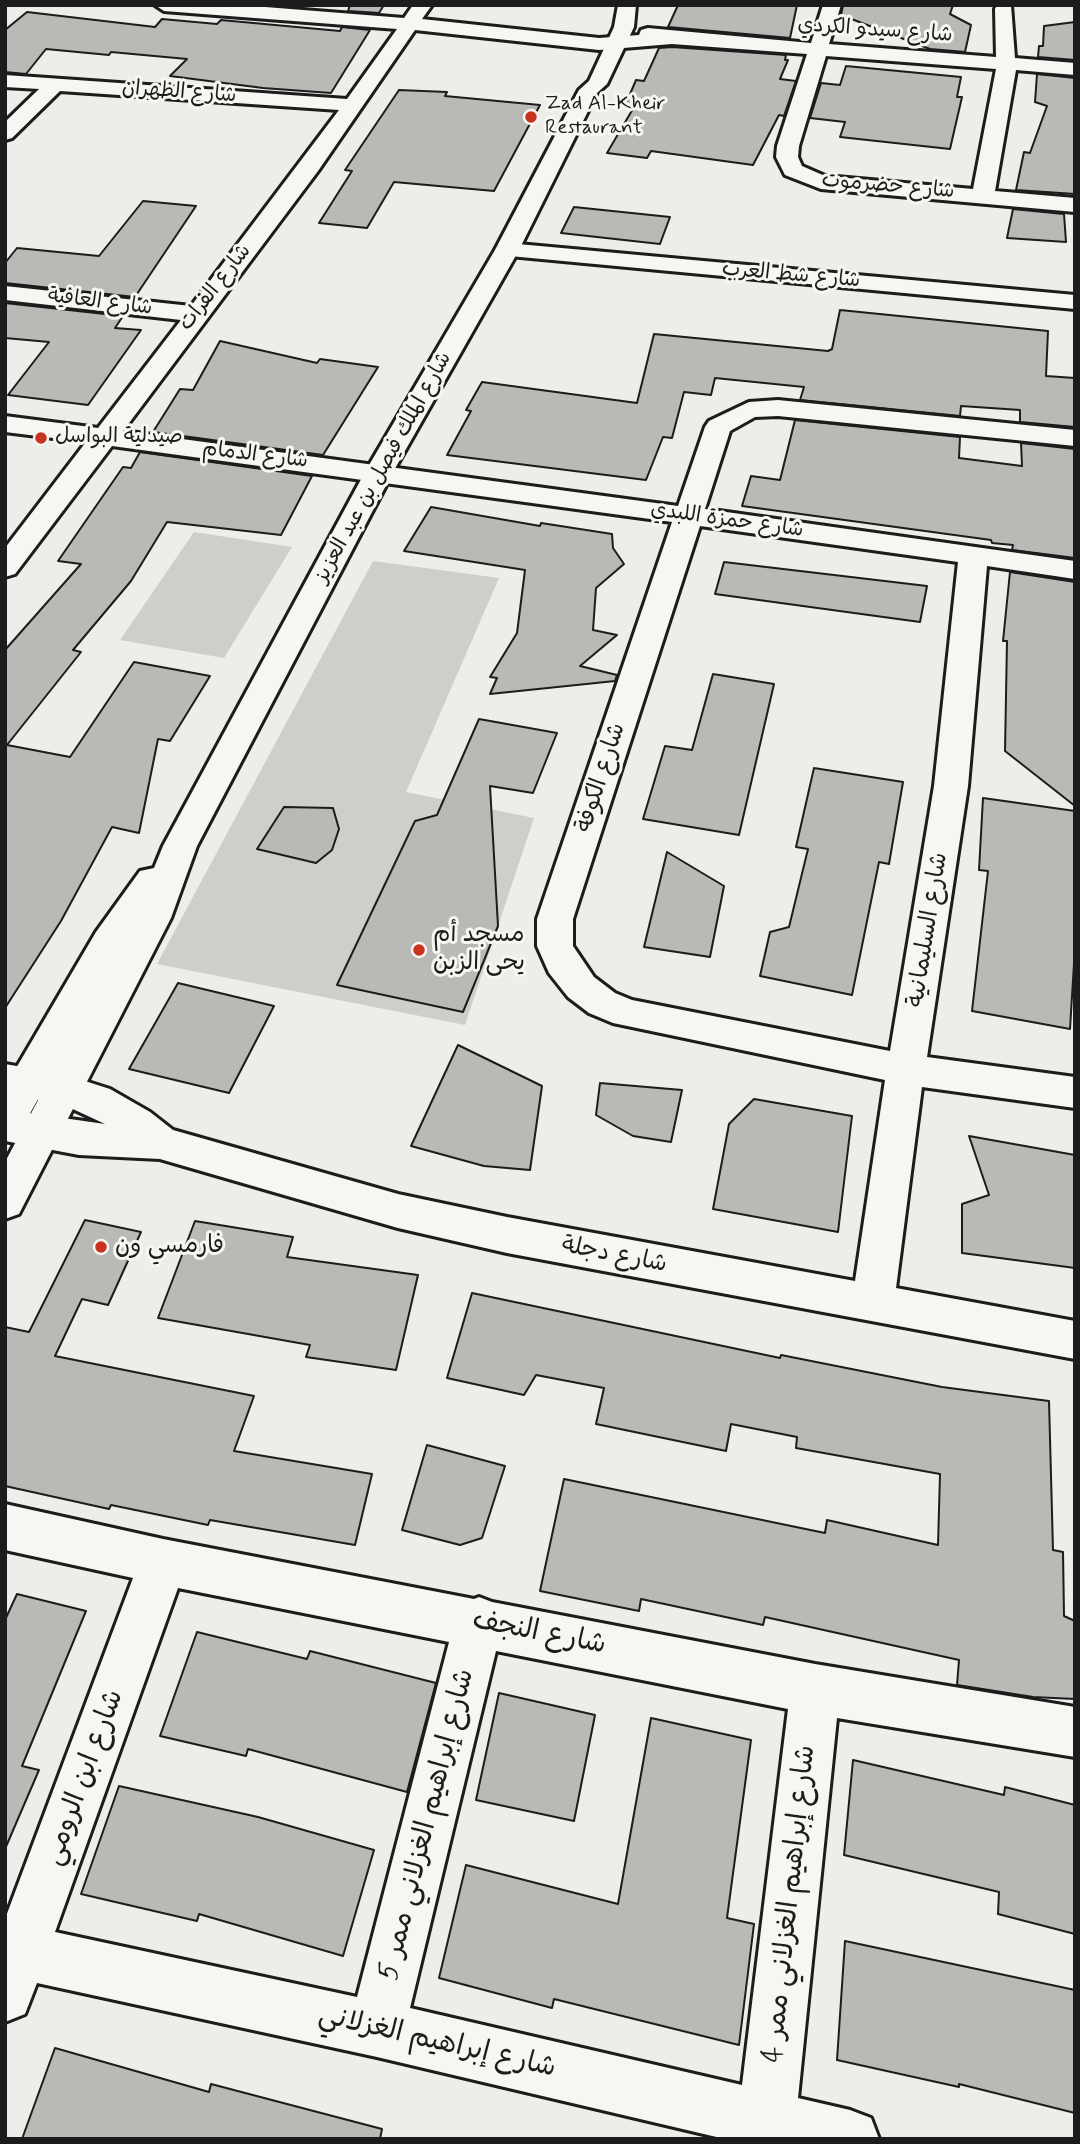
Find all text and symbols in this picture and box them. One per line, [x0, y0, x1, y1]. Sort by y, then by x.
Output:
street label: شارع سيدو الكردي [797, 13, 953, 49]
street label: شارع الظهران [121, 76, 237, 110]
place label: Zad Al-Kheir Restaurant [545, 92, 665, 142]
marker: Zad Al-Kheir Restaurant [523, 109, 539, 125]
street label: شارع حضرموت [820, 169, 956, 205]
street label: شارع الفرات [174, 240, 258, 336]
street label: شارع شط العرب [721, 257, 861, 295]
street label: شارع العافية [46, 284, 154, 322]
street label: شارع الملك فيصل بن عبد العزيز [310, 348, 458, 588]
place label: صيدلية البواسل [55, 425, 183, 451]
marker: صيدلية البواسل [33, 430, 49, 446]
street label: شارع الدمام [201, 437, 309, 475]
street label: شارع حمزة اللبدي [649, 498, 805, 544]
street label: شارع الكوفة [571, 719, 633, 837]
street label: شارع السليمانية [903, 851, 955, 1009]
place label: مسجد أم يحى الزبن [433, 922, 525, 978]
marker: مسجد أم يحى الزبن [411, 942, 427, 958]
street label: شارع دجلة [559, 1232, 669, 1280]
place label: فارمسي ون [115, 1233, 224, 1261]
marker: فارمسي ون [93, 1239, 109, 1255]
street label: شارع النجف [469, 1605, 609, 1663]
street label: شارع إبراهيم الغزلاني ممر 5 [373, 1666, 483, 1984]
street label: شارع ابن الرومي [38, 1686, 132, 1870]
street label: شارع إبراهيم الغزلاني ممر 4 [758, 1744, 824, 2064]
street label: شارع إبراهيم الغزلاني [315, 1999, 559, 2087]

